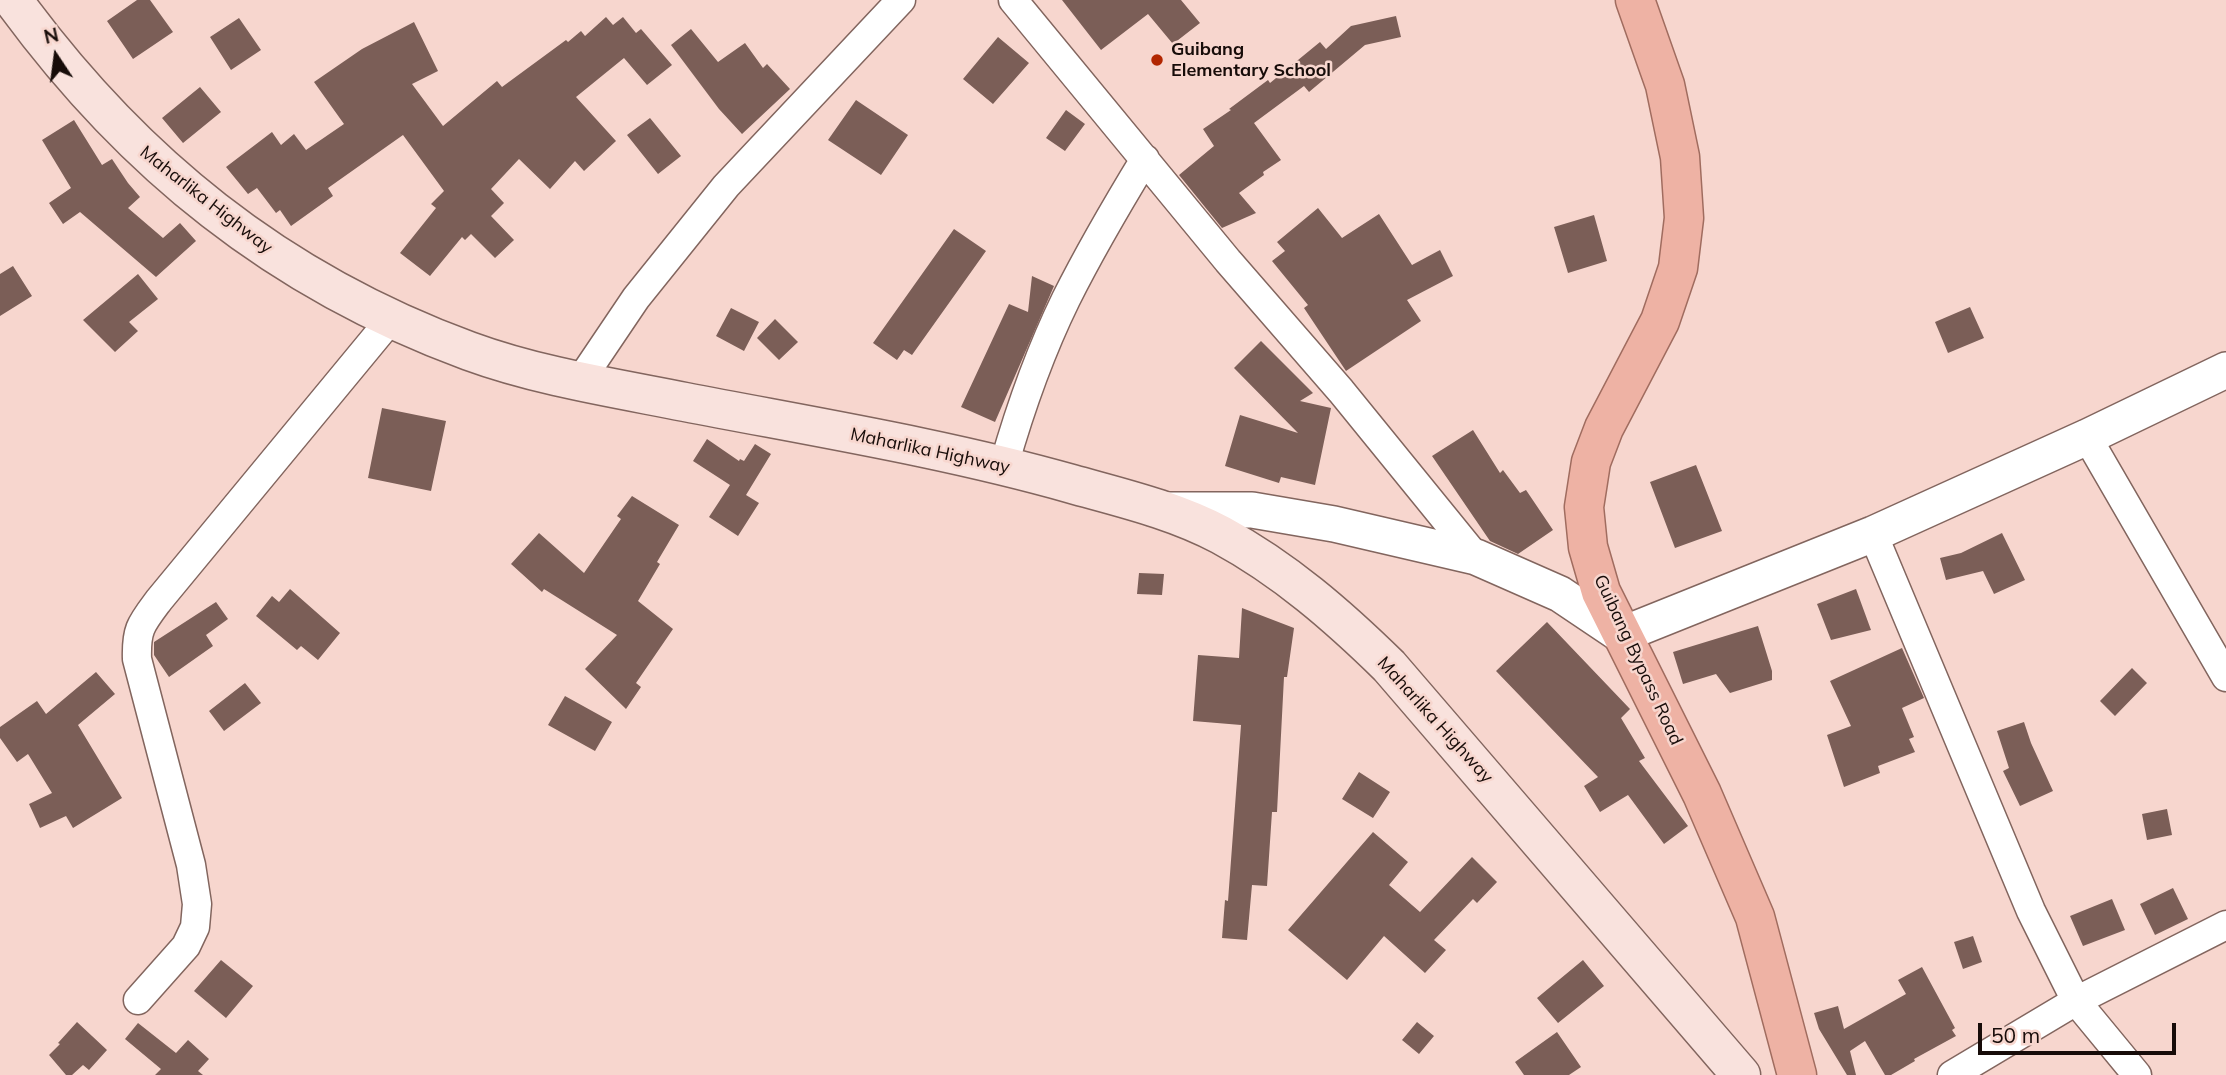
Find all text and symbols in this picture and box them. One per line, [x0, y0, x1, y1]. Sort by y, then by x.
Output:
north arrow [21, 21, 91, 91]
text: N [42, 22, 61, 49]
place label: Guibang Elementary School [1171, 39, 1331, 82]
marker: Guibang Elementary School [1149, 52, 1165, 68]
street label: Maharlika Highway [135, 141, 277, 259]
street label: Maharlika Highway [848, 424, 1012, 478]
street label: Guibang Bypass Road [1589, 571, 1687, 749]
street label: Maharlika Highway [1373, 652, 1497, 788]
scale bar [1981, 1009, 2179, 1052]
text: 50 m [1991, 1022, 2040, 1048]

